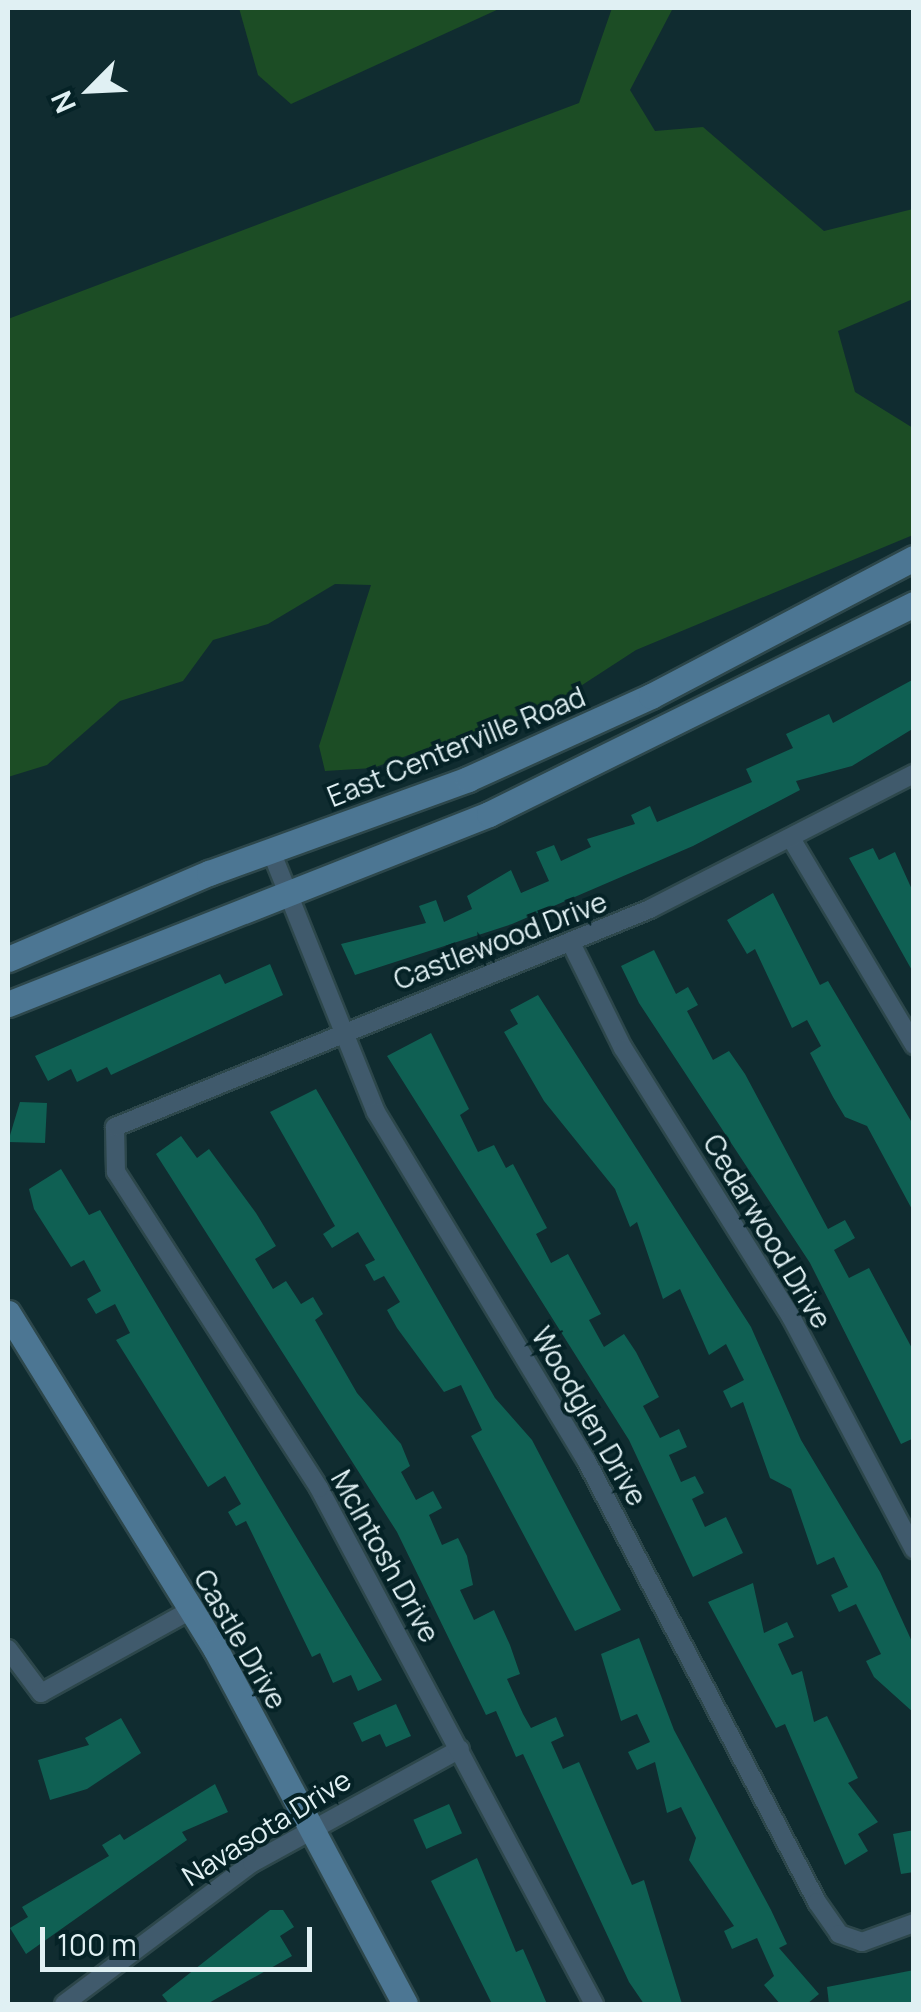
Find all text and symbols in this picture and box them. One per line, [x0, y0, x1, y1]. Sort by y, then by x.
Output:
north arrow [40, 40, 140, 140]
text: N [41, 85, 84, 119]
street label: East Centerville Road [322, 679, 590, 813]
street label: Castlewood Drive [389, 884, 611, 996]
street label: Cedarwood Drive [697, 1128, 839, 1334]
street label: Woodglen Drive [525, 1321, 655, 1511]
street label: McIntosh Drive [325, 1464, 447, 1648]
street label: Castle Drive [188, 1563, 294, 1715]
street label: Navasota Drive [176, 1762, 356, 1892]
scale bar [45, 1907, 318, 1969]
text: 100 m [57, 1924, 137, 1965]

